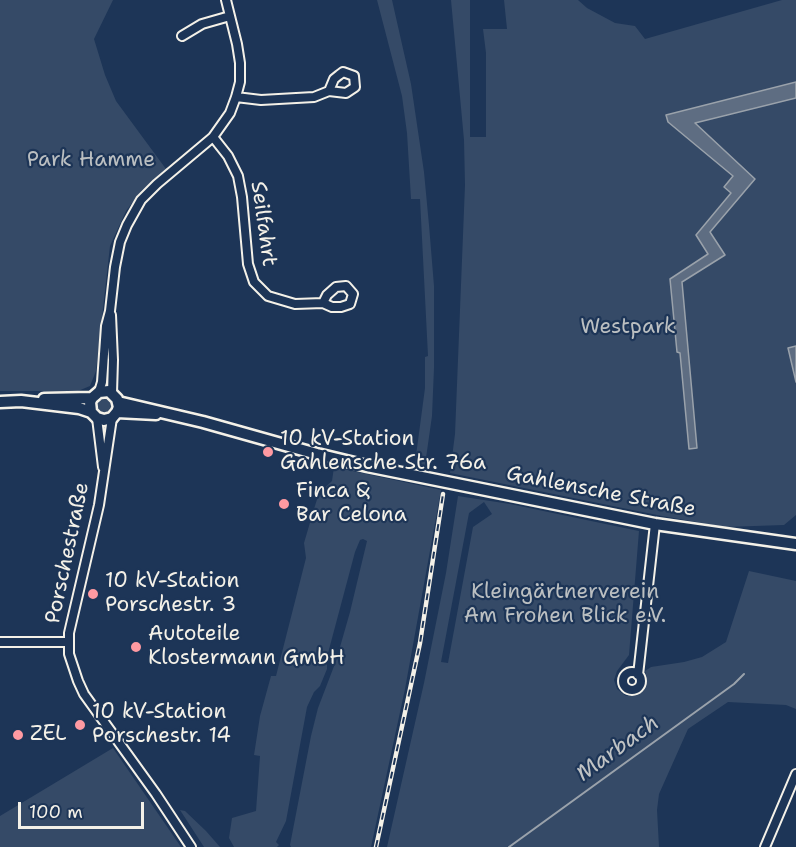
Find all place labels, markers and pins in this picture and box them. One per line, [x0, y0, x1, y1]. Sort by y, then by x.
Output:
place label: 10 kV-Station Gahlensche Str. 76a [280, 427, 486, 477]
marker: 10 kV-Station Gahlensche Str. 76a [261, 445, 275, 459]
place label: Finca & Bar Celona [296, 479, 407, 529]
marker: Finca & Bar Celona [277, 497, 291, 511]
place label: 10 kV-Station Porschestr. 3 [105, 569, 239, 619]
marker: 10 kV-Station Porschestr. 3 [86, 587, 100, 601]
place label: Autoteile Klostermann GmbH [148, 622, 345, 672]
marker: Autoteile Klostermann GmbH [129, 640, 143, 654]
place label: 10 kV-Station Porschestr. 14 [92, 700, 231, 750]
marker: 10 kV-Station Porschestr. 14 [73, 718, 87, 732]
place label: ZEL [30, 722, 67, 748]
marker: ZEL [11, 728, 25, 742]

